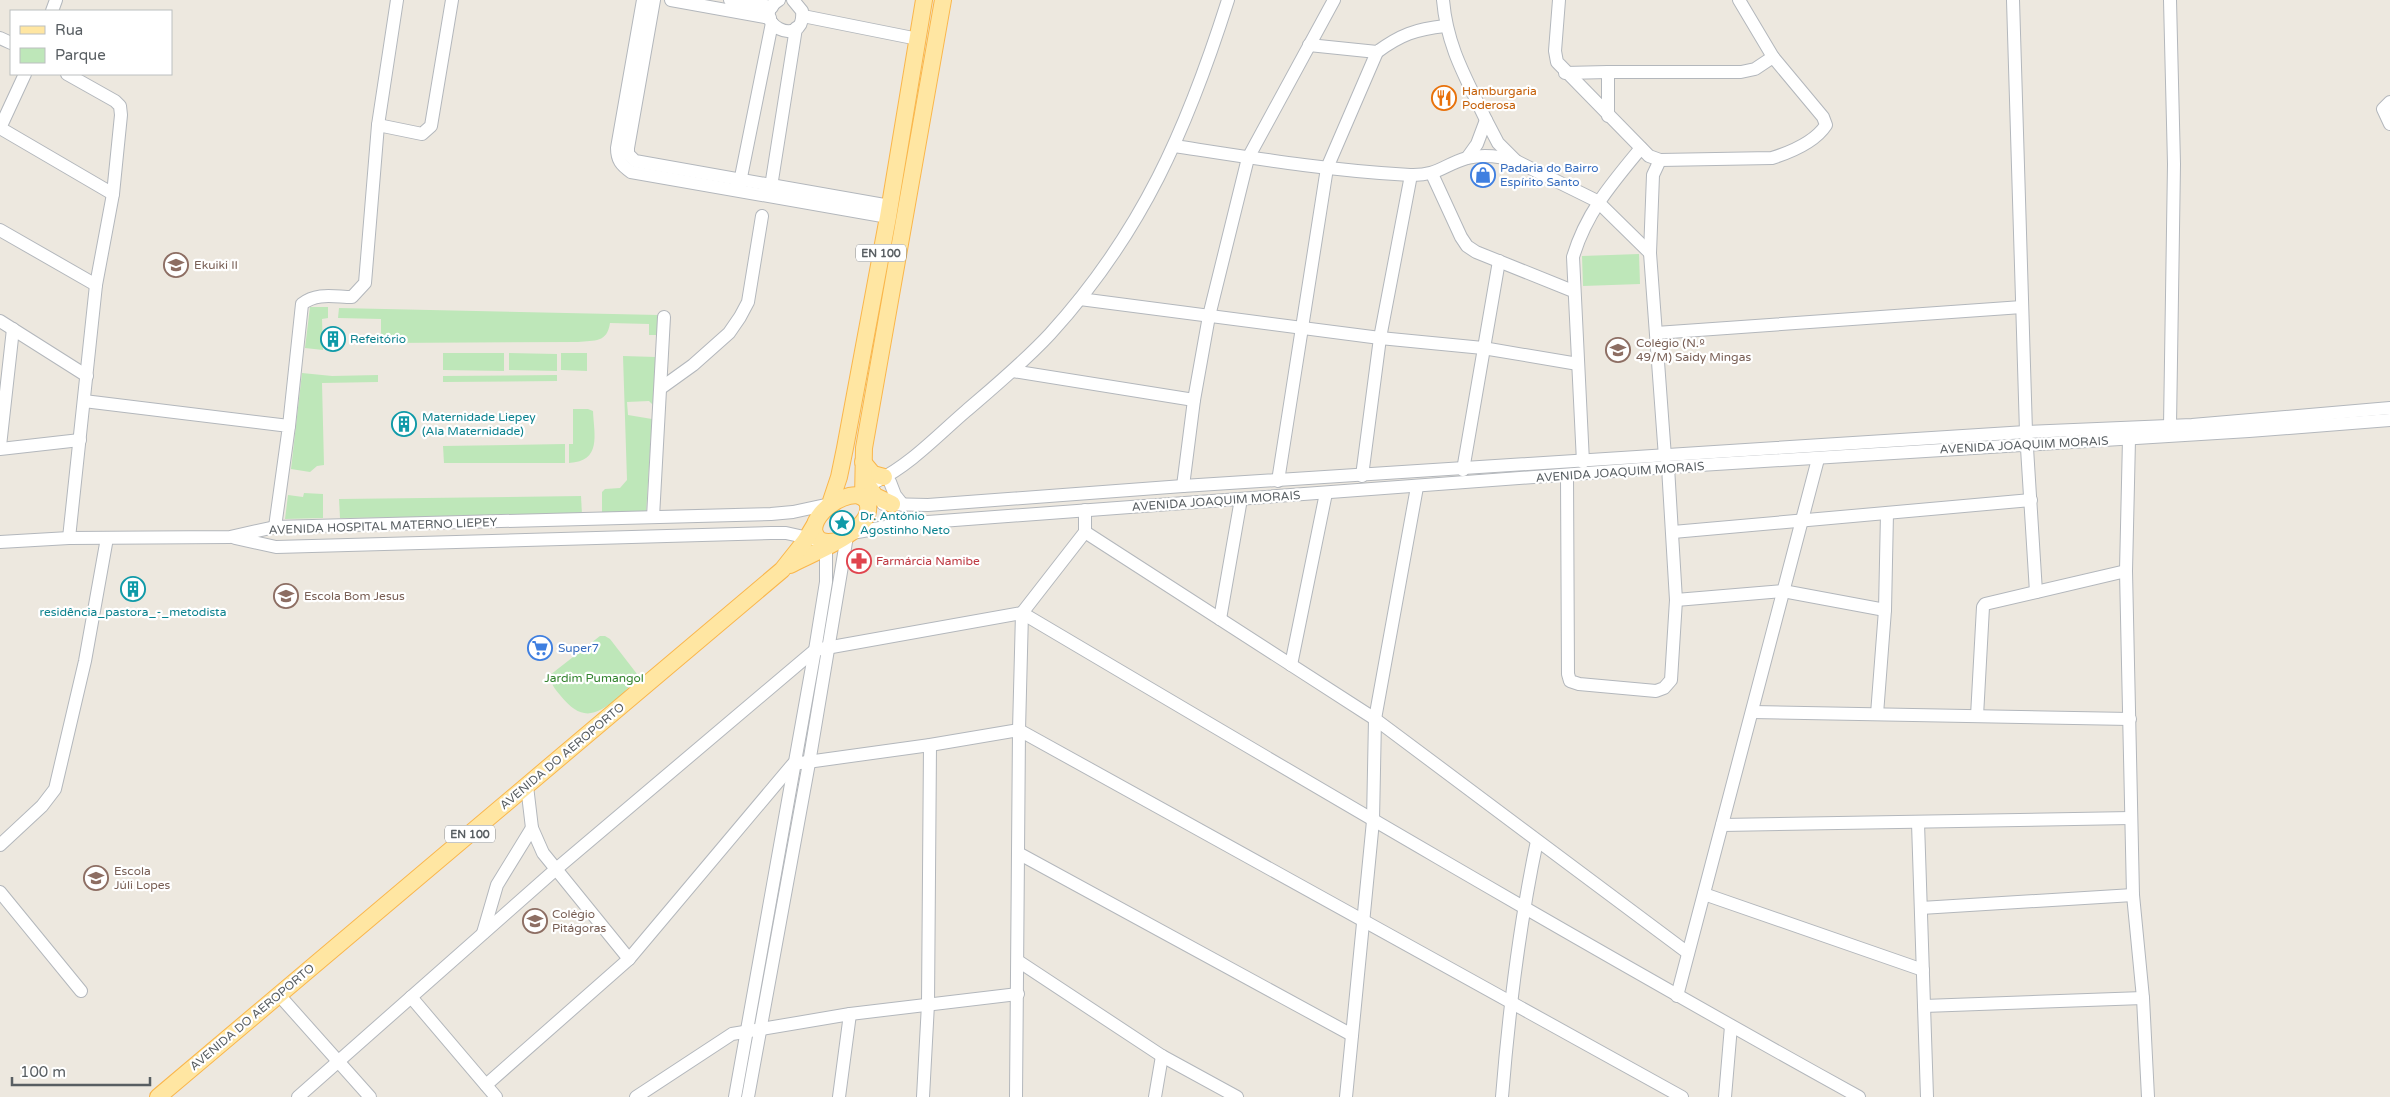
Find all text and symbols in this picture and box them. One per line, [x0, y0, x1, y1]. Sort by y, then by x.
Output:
legend [10, 10, 172, 75]
text: Rua [55, 21, 83, 39]
text: Parque [55, 46, 106, 64]
place label: Hamburgaria Poderosa [1462, 84, 1537, 112]
restaurant icon: Hamburgaria Poderosa [1431, 85, 1457, 111]
place label: Padaria do Bairro Espírito Santo [1500, 161, 1599, 189]
shop icon: Padaria do Bairro Espírito Santo [1470, 162, 1496, 188]
road number: EN 100 [856, 244, 906, 262]
school or university icon: Ekuiki II [163, 252, 189, 278]
place label: Ekuiki II [194, 258, 238, 272]
building icon: Refeitório [320, 326, 346, 352]
place label: Refeitório [350, 332, 406, 346]
place label: Colégio (N.º 49/M) Saidy Mingas [1636, 336, 1751, 364]
school or university icon: Colégio (N.º 49/M) Saidy Mingas [1605, 337, 1631, 363]
place label: Maternidade Liepey (Ala Maternidade) [422, 410, 536, 438]
building icon: Maternidade Liepey (Ala Maternidade) [391, 411, 417, 437]
street label: AVENIDA JOAQUIM MORAIS [1939, 434, 2109, 456]
street label: AVENIDA JOAQUIM MORAIS [1535, 459, 1705, 485]
street label: AVENIDA JOAQUIM MORAIS [1131, 488, 1301, 514]
place label: Dr. António Agostinho Neto [860, 509, 950, 537]
place icon: Dr. António Agostinho Neto [829, 510, 855, 536]
street label: AVENIDA HOSPITAL MATERNO LIEPEY [268, 515, 498, 537]
pharmacy icon: Farmárcia Namibe [846, 548, 872, 574]
place label: Farmárcia Namibe [876, 554, 980, 568]
building icon: residência_pastora_-_metodista [120, 576, 146, 602]
school or university icon: Escola Bom Jesus [273, 583, 299, 609]
place label: Escola Bom Jesus [304, 589, 405, 603]
place label: residência_pastora_-_metodista [40, 605, 226, 619]
supermarket icon: Super7 [527, 635, 553, 661]
place label: Super7 [558, 641, 599, 655]
park label: Jardim Pumangol [544, 671, 644, 685]
street label: AVENIDA DO AEROPORTO [497, 700, 627, 812]
road number: EN 100 [445, 826, 495, 842]
place label: Escola Júli Lopes [114, 864, 171, 892]
school or university icon: Escola Júli Lopes [83, 865, 109, 891]
place label: Colégio Pitágoras [552, 907, 606, 935]
school or university icon: Colégio Pitágoras [522, 908, 548, 934]
street label: AVENIDA DO AEROPORTO [187, 961, 317, 1073]
scale bar [12, 1054, 150, 1086]
text: 100 m [20, 1063, 66, 1081]

